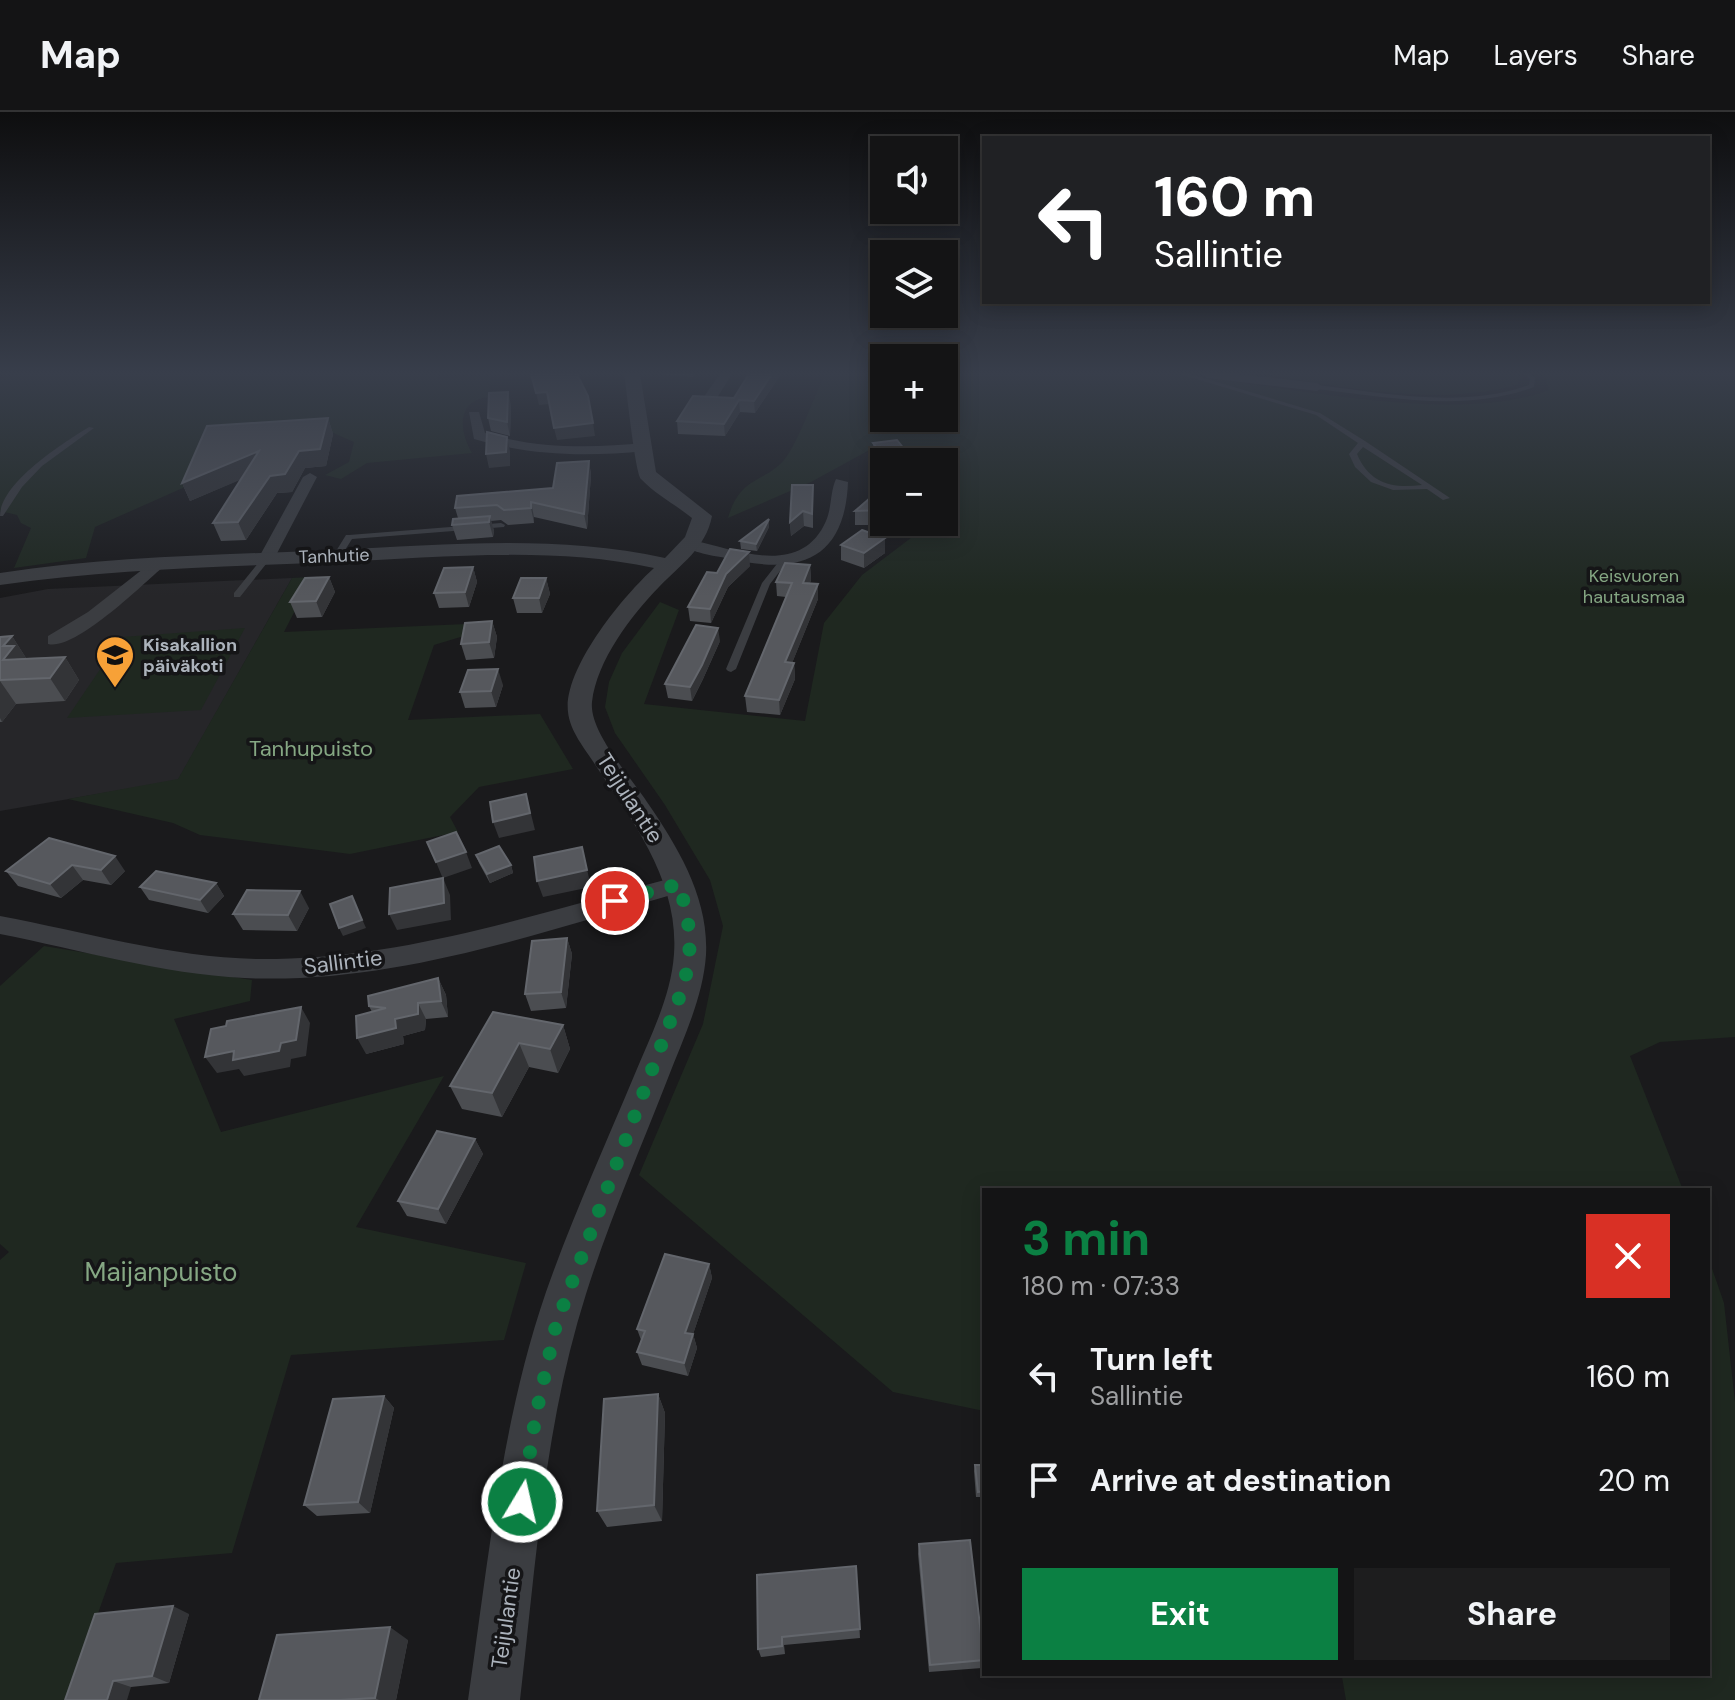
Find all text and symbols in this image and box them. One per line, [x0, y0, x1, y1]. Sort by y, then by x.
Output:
text: Map [40, 30, 121, 80]
text: Map [1393, 37, 1450, 74]
text: Layers [1494, 37, 1578, 74]
text: Share [1622, 37, 1695, 74]
map controls [870, 136, 958, 536]
button: sound [870, 136, 958, 224]
text: 160 m [1154, 160, 1315, 233]
icon: left [1022, 168, 1126, 272]
text: Sallintie [1154, 231, 1283, 278]
button: layers [870, 240, 958, 328]
button: + [870, 344, 958, 432]
button: − [870, 448, 958, 536]
street label: Tanhutie [298, 543, 370, 569]
park label: Keisvuoren hautausmaa [1583, 564, 1685, 609]
place label: Kisakallion päiväkoti [143, 633, 237, 678]
school or university icon: Kisakallion päiväkoti [94, 634, 136, 689]
park label: Tanhupuisto [249, 734, 373, 763]
street label: Teijulantie [590, 747, 670, 849]
pin [581, 867, 649, 935]
icon: arrive [593, 879, 637, 923]
street label: Sallintie [302, 943, 384, 981]
text: 3 min [1022, 1207, 1150, 1270]
button: close [1586, 1214, 1670, 1298]
park label: Maijanpuisto [85, 1255, 237, 1289]
text: 180 m · 07:33 [1022, 1269, 1180, 1303]
text: Turn left [1090, 1340, 1213, 1379]
icon: left [1022, 1354, 1066, 1398]
text: 160 m [1587, 1357, 1670, 1396]
text: Sallintie [1090, 1379, 1183, 1413]
icon: arrive [1022, 1458, 1066, 1502]
position arrow [480, 1460, 564, 1544]
text: Arrive at destination [1090, 1461, 1391, 1500]
text: 20 m [1598, 1461, 1670, 1500]
street label: Teijulantie [485, 1565, 527, 1671]
button: Exit [1022, 1568, 1338, 1660]
button: Share [1354, 1568, 1670, 1660]

